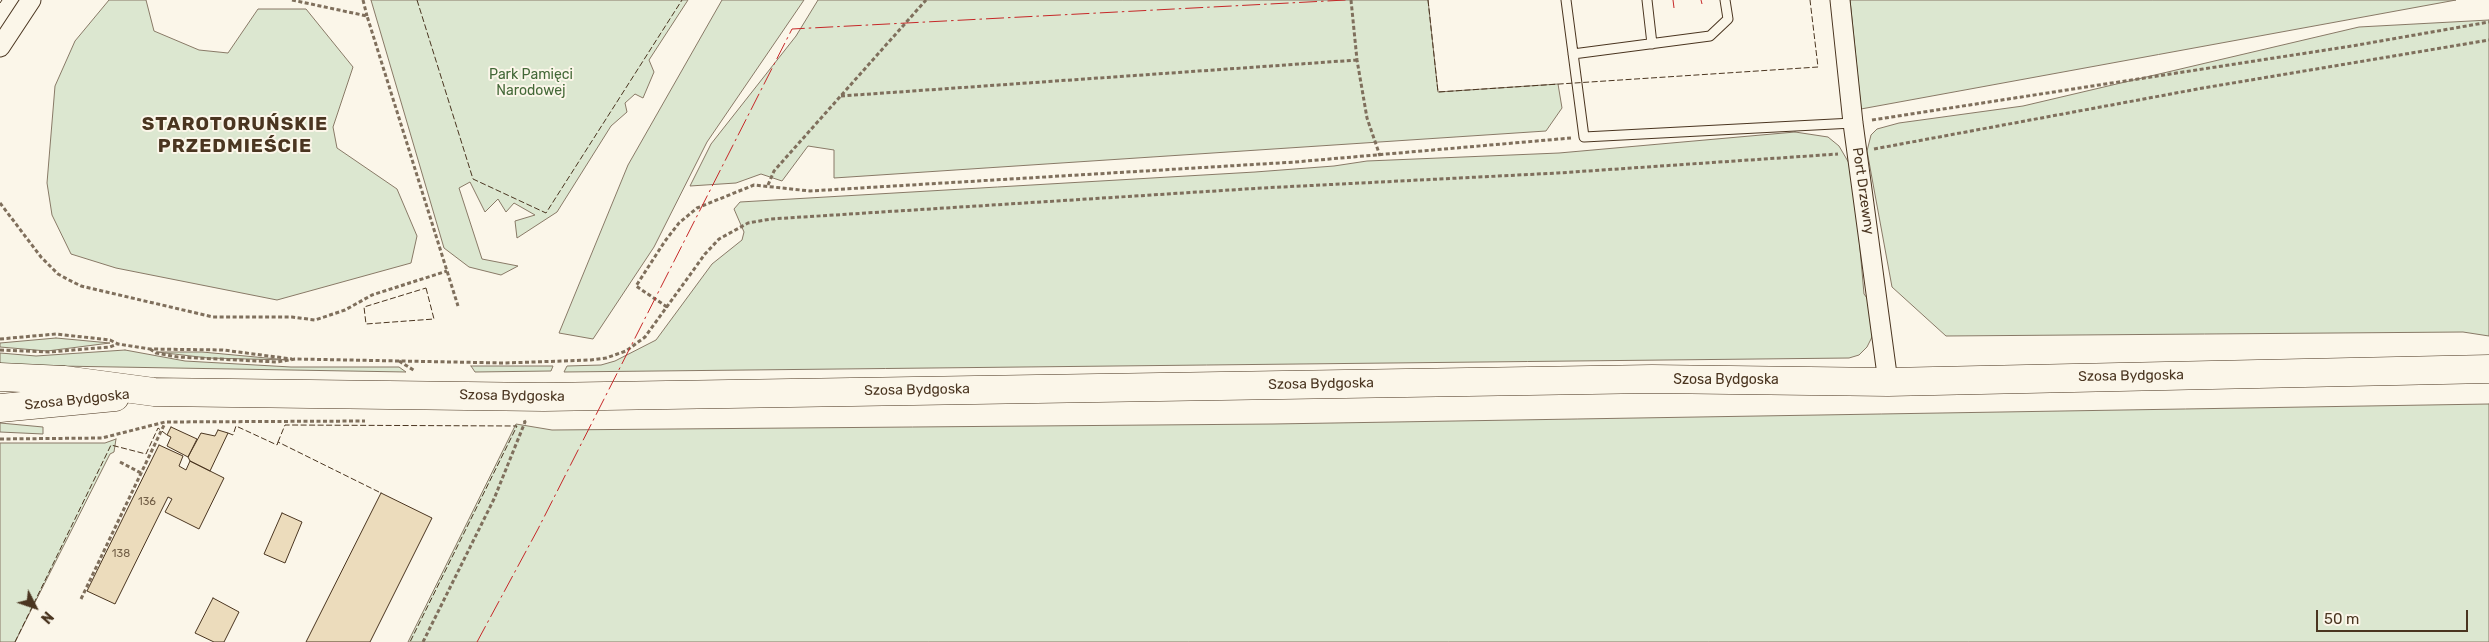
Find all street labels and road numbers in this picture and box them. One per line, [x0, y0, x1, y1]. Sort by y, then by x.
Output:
street label: Port Drzewny [1849, 146, 1877, 236]
street label: Szosa Bydgoska [2078, 367, 2184, 385]
street label: Szosa Bydgoska [1673, 372, 1779, 388]
street label: Szosa Bydgoska [1268, 375, 1374, 393]
street label: Szosa Bydgoska [864, 381, 970, 399]
street label: Szosa Bydgoska [24, 386, 130, 414]
street label: Szosa Bydgoska [459, 387, 565, 405]

